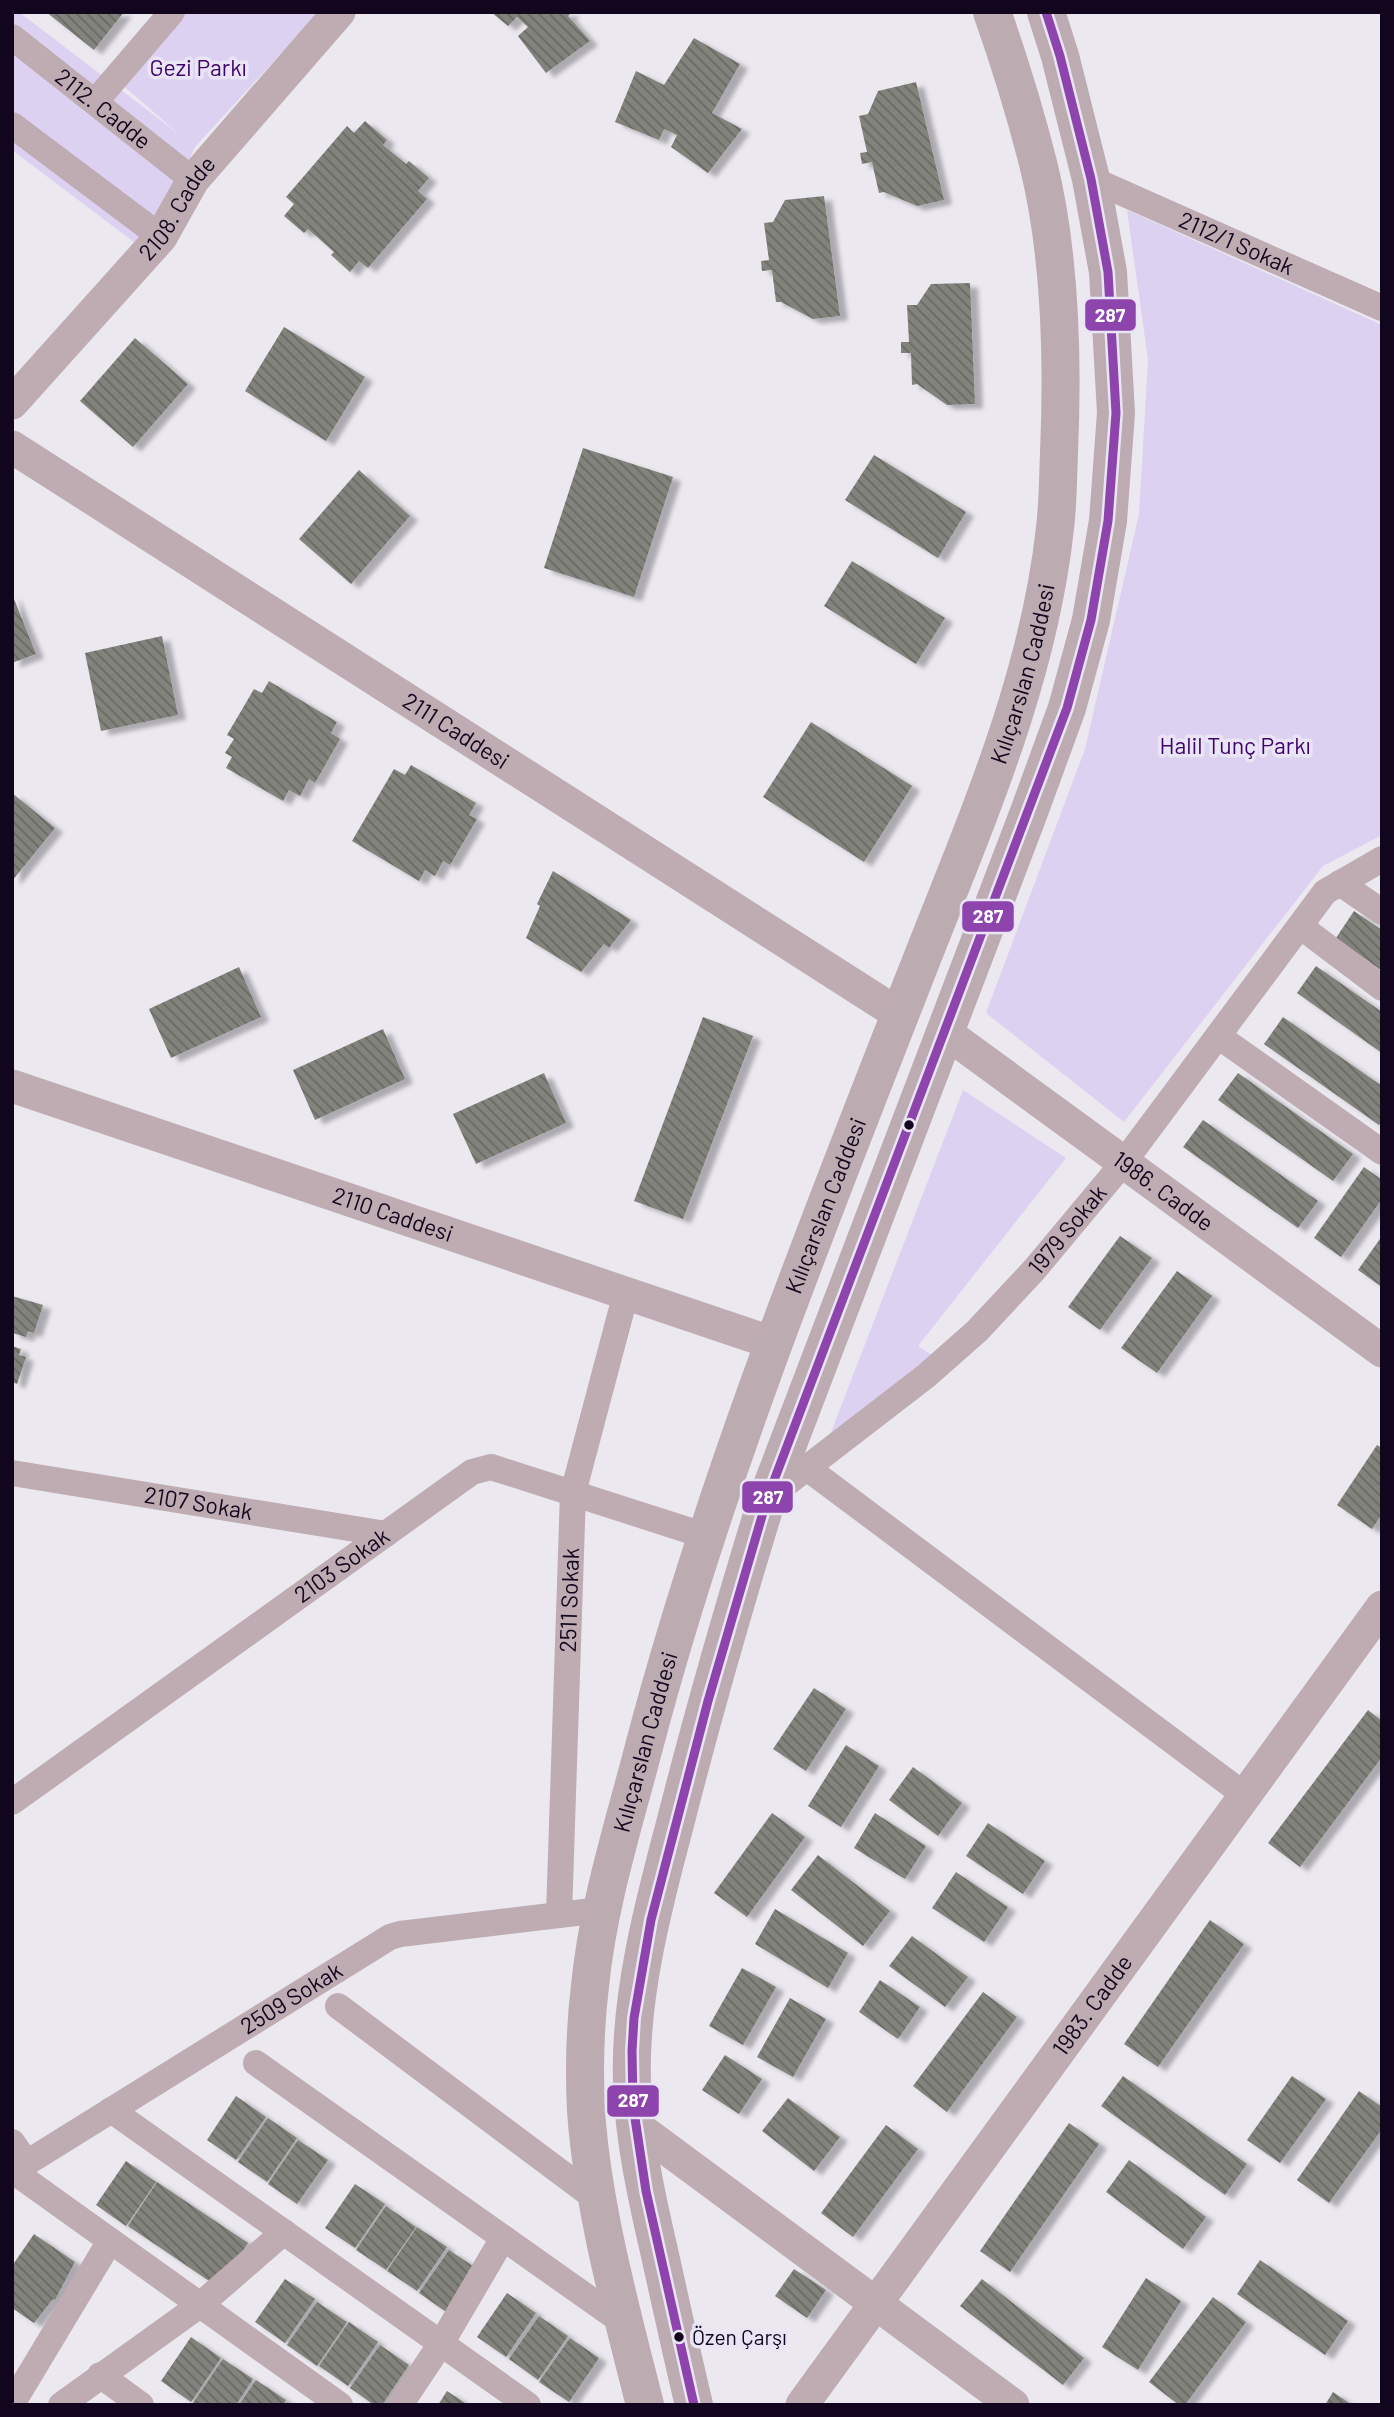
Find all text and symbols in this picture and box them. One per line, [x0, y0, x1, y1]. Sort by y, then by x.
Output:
park label: Gezi Parkı [149, 53, 247, 81]
street label: 2112. Cadde [50, 62, 157, 155]
street label: 2108. Cadde [132, 150, 221, 265]
street label: 2112/1 Sokak [1175, 205, 1299, 280]
line badge: 287 [1084, 298, 1137, 332]
text: 287 [1095, 303, 1126, 326]
street label: Kılıçarslan Caddesi [983, 581, 1060, 767]
street label: 2111 Caddesi [398, 686, 515, 774]
park label: Halil Tunç Parkı [1159, 731, 1311, 759]
line badge: 287 [961, 900, 1015, 933]
text: 287 [973, 904, 1004, 927]
street label: Kılıçarslan Caddesi [778, 1113, 871, 1297]
unlabelled marker [902, 1118, 916, 1132]
street label: 1986. Cadde [1108, 1144, 1220, 1236]
street label: 1979 Sokak [1021, 1179, 1112, 1280]
street label: 2110 Caddesi [329, 1180, 457, 1247]
street label: 2107 Sokak [143, 1480, 255, 1525]
line badge: 287 [741, 1480, 794, 1514]
text: 287 [753, 1485, 784, 1508]
street label: 2103 Sokak [288, 1521, 394, 1608]
street label: 2511 Sokak [553, 1547, 584, 1653]
street label: Kılıçarslan Caddesi [607, 1648, 683, 1835]
street label: 1983. Cadde [1046, 1949, 1138, 2061]
street label: 2509 Sokak [235, 1955, 347, 2040]
line badge: 287 [606, 2084, 660, 2118]
text: 287 [618, 2088, 649, 2111]
place label: Özen Çarşı [692, 2324, 787, 2349]
marker: Özen Çarşı [672, 2330, 686, 2344]

